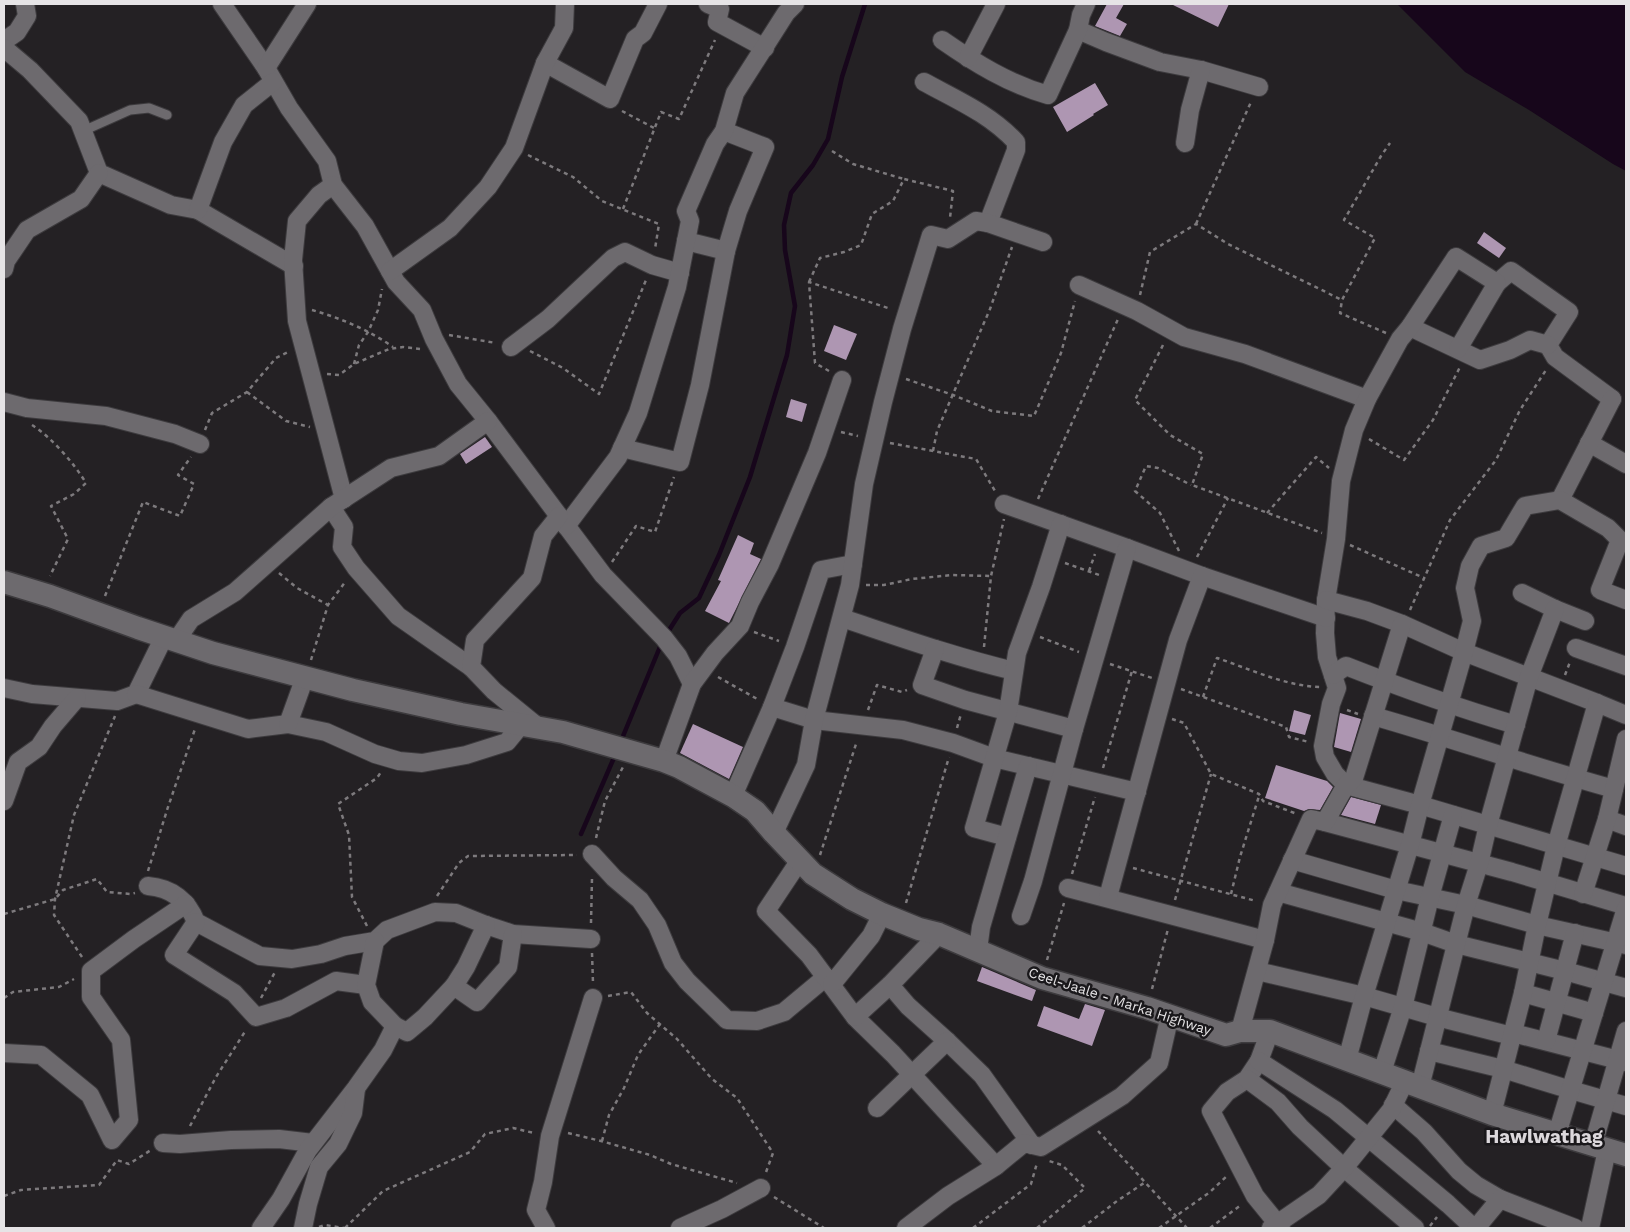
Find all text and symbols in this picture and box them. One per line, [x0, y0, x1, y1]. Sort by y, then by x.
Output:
street label: Ceel-Jaale - Marka Highway [1027, 964, 1214, 1038]
district label: Hawlwathag [1485, 1125, 1603, 1148]

